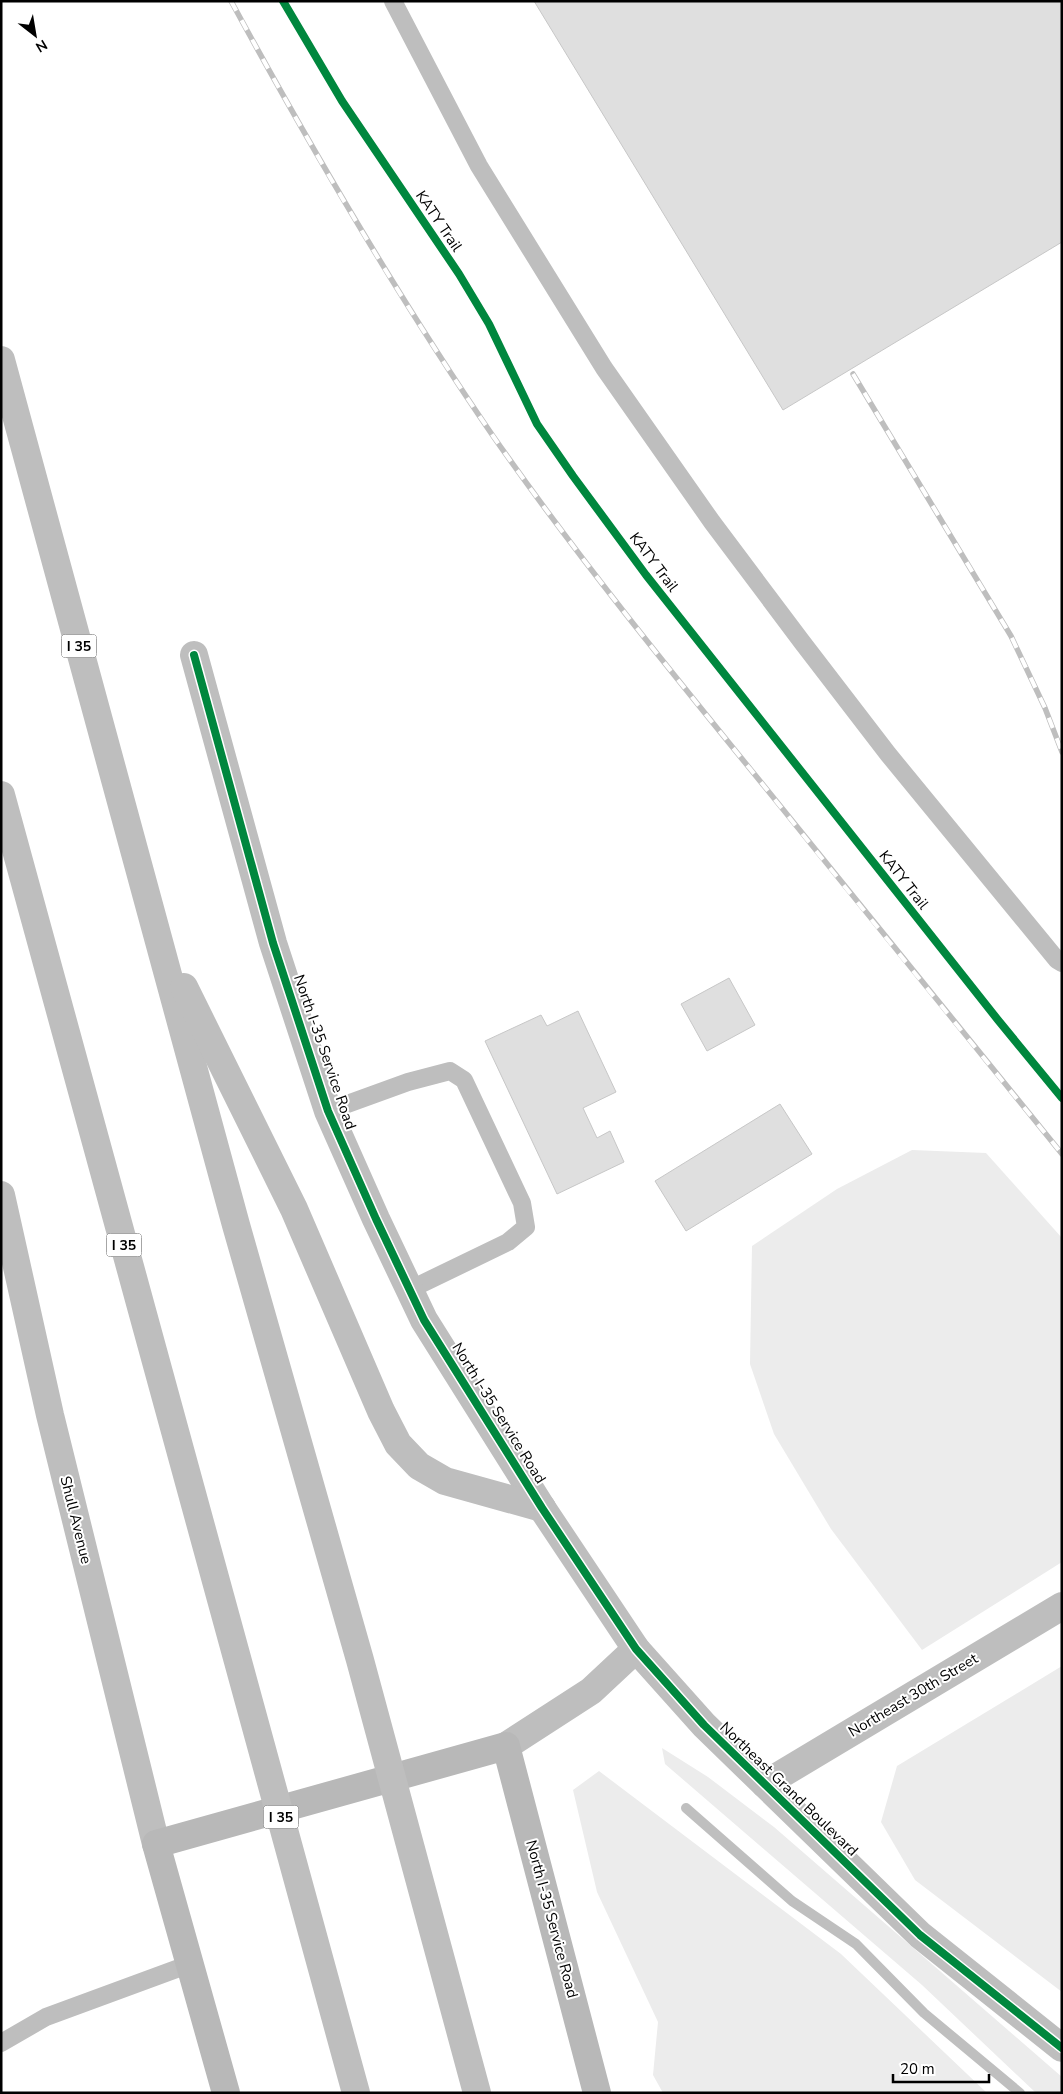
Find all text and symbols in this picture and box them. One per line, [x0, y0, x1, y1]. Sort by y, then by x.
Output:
north arrow [10, 10, 60, 60]
text: N [32, 35, 51, 57]
street label: KATY Trail [411, 186, 467, 256]
street label: KATY Trail [625, 528, 683, 596]
road number: I 35 [62, 634, 96, 658]
street label: KATY Trail [875, 846, 934, 914]
street label: North I-35 Service Road [289, 972, 361, 1132]
road number: I 35 [106, 1234, 142, 1256]
street label: North I-35 Service Road [447, 1339, 551, 1487]
street label: Shull Avenue [55, 1474, 97, 1566]
street label: Northeast 30th Street [845, 1648, 982, 1742]
street label: Northeast Grand Boulevard [715, 1718, 863, 1860]
road number: I 35 [264, 1805, 298, 1828]
street label: North I-35 Service Road [521, 1838, 583, 2000]
scale bar [893, 2052, 989, 2084]
text: 20 m [900, 2059, 935, 2079]

